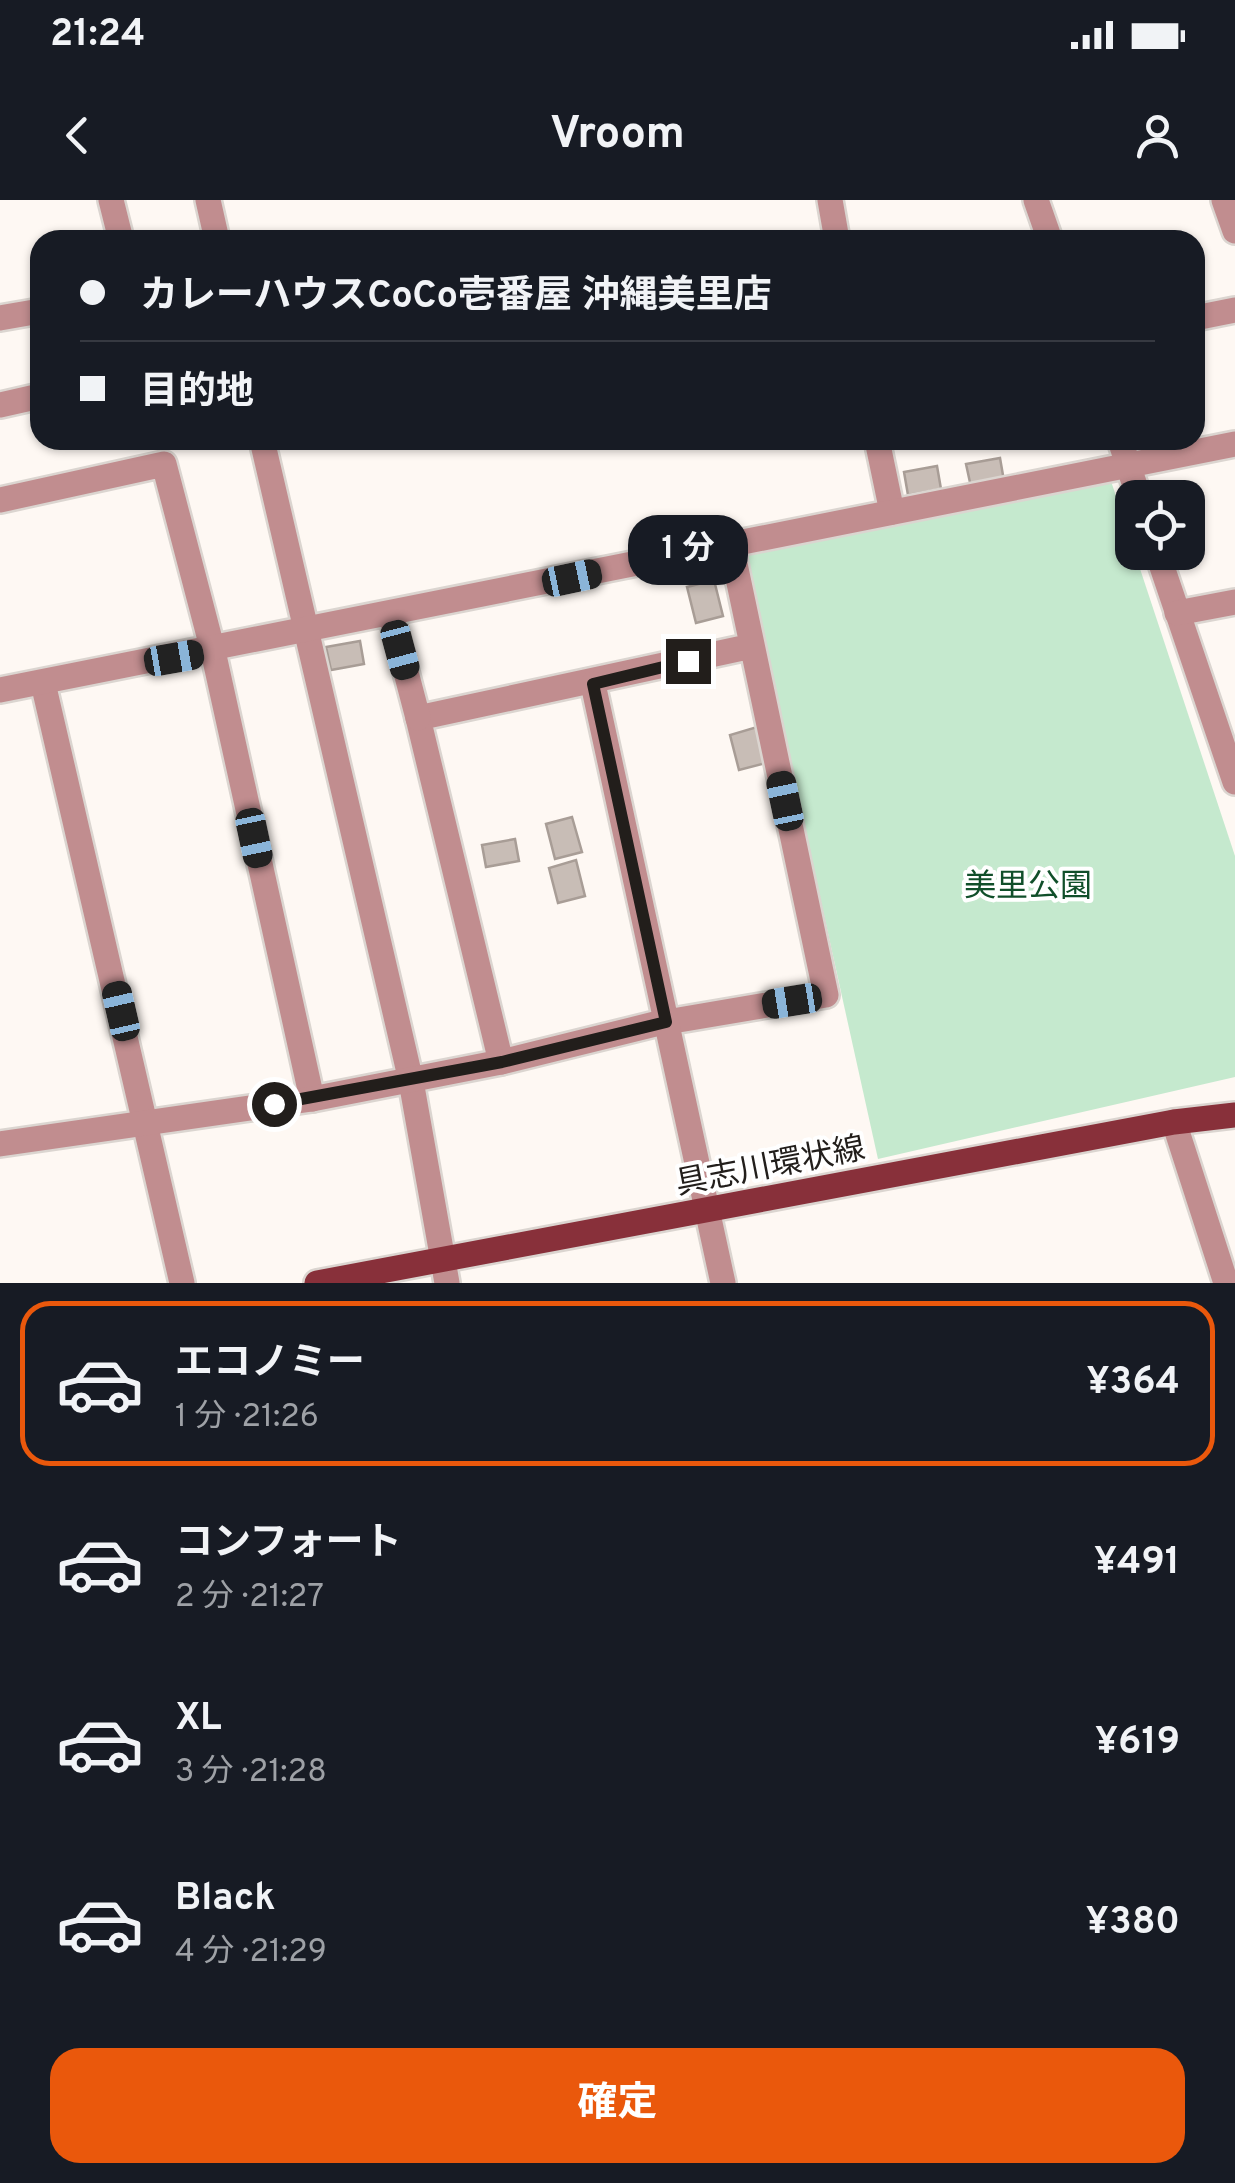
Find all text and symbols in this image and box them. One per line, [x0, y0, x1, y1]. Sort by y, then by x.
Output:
text: 21:24 [50, 11, 145, 60]
text: Vroom [550, 107, 685, 164]
icon: back [50, 108, 105, 163]
icon: person [1130, 108, 1185, 163]
text: カレーハウスCoCo壱番屋 沖縄美里店 [140, 273, 772, 322]
text: 目的地 [140, 369, 254, 418]
map controls [1115, 480, 1205, 570]
button: locate [1115, 480, 1205, 570]
callout: 1 分 [628, 516, 748, 586]
text: 1 分 [662, 530, 714, 570]
car [540, 557, 604, 599]
car [378, 617, 422, 683]
car [142, 638, 206, 678]
route end [666, 639, 711, 684]
car [764, 769, 806, 833]
car [233, 806, 275, 870]
park label: 美里公園 [964, 868, 1092, 908]
car [100, 978, 142, 1044]
car [760, 981, 824, 1021]
route start [252, 1082, 297, 1127]
street label: 具志川環状線 [673, 1130, 869, 1206]
icon: car [55, 1339, 145, 1429]
text: エコノミー [175, 1340, 365, 1389]
text: ¥364 [1086, 1359, 1180, 1408]
text: 1 分 · 21:26 [175, 1398, 319, 1438]
icon: car [55, 1519, 145, 1609]
text: コンフォート [175, 1520, 402, 1569]
text: ¥491 [1094, 1539, 1180, 1588]
text: 2 分 · 21:27 [175, 1578, 324, 1618]
text: XL [175, 1695, 222, 1744]
icon: car [55, 1699, 145, 1789]
text: ¥619 [1095, 1719, 1180, 1768]
text: 3 分 · 21:28 [175, 1753, 327, 1793]
text: Black [175, 1875, 275, 1924]
icon: car [55, 1879, 145, 1969]
text: ¥380 [1086, 1899, 1180, 1948]
text: 4 分 · 21:29 [175, 1933, 327, 1973]
button: 確定 [50, 2048, 1185, 2163]

